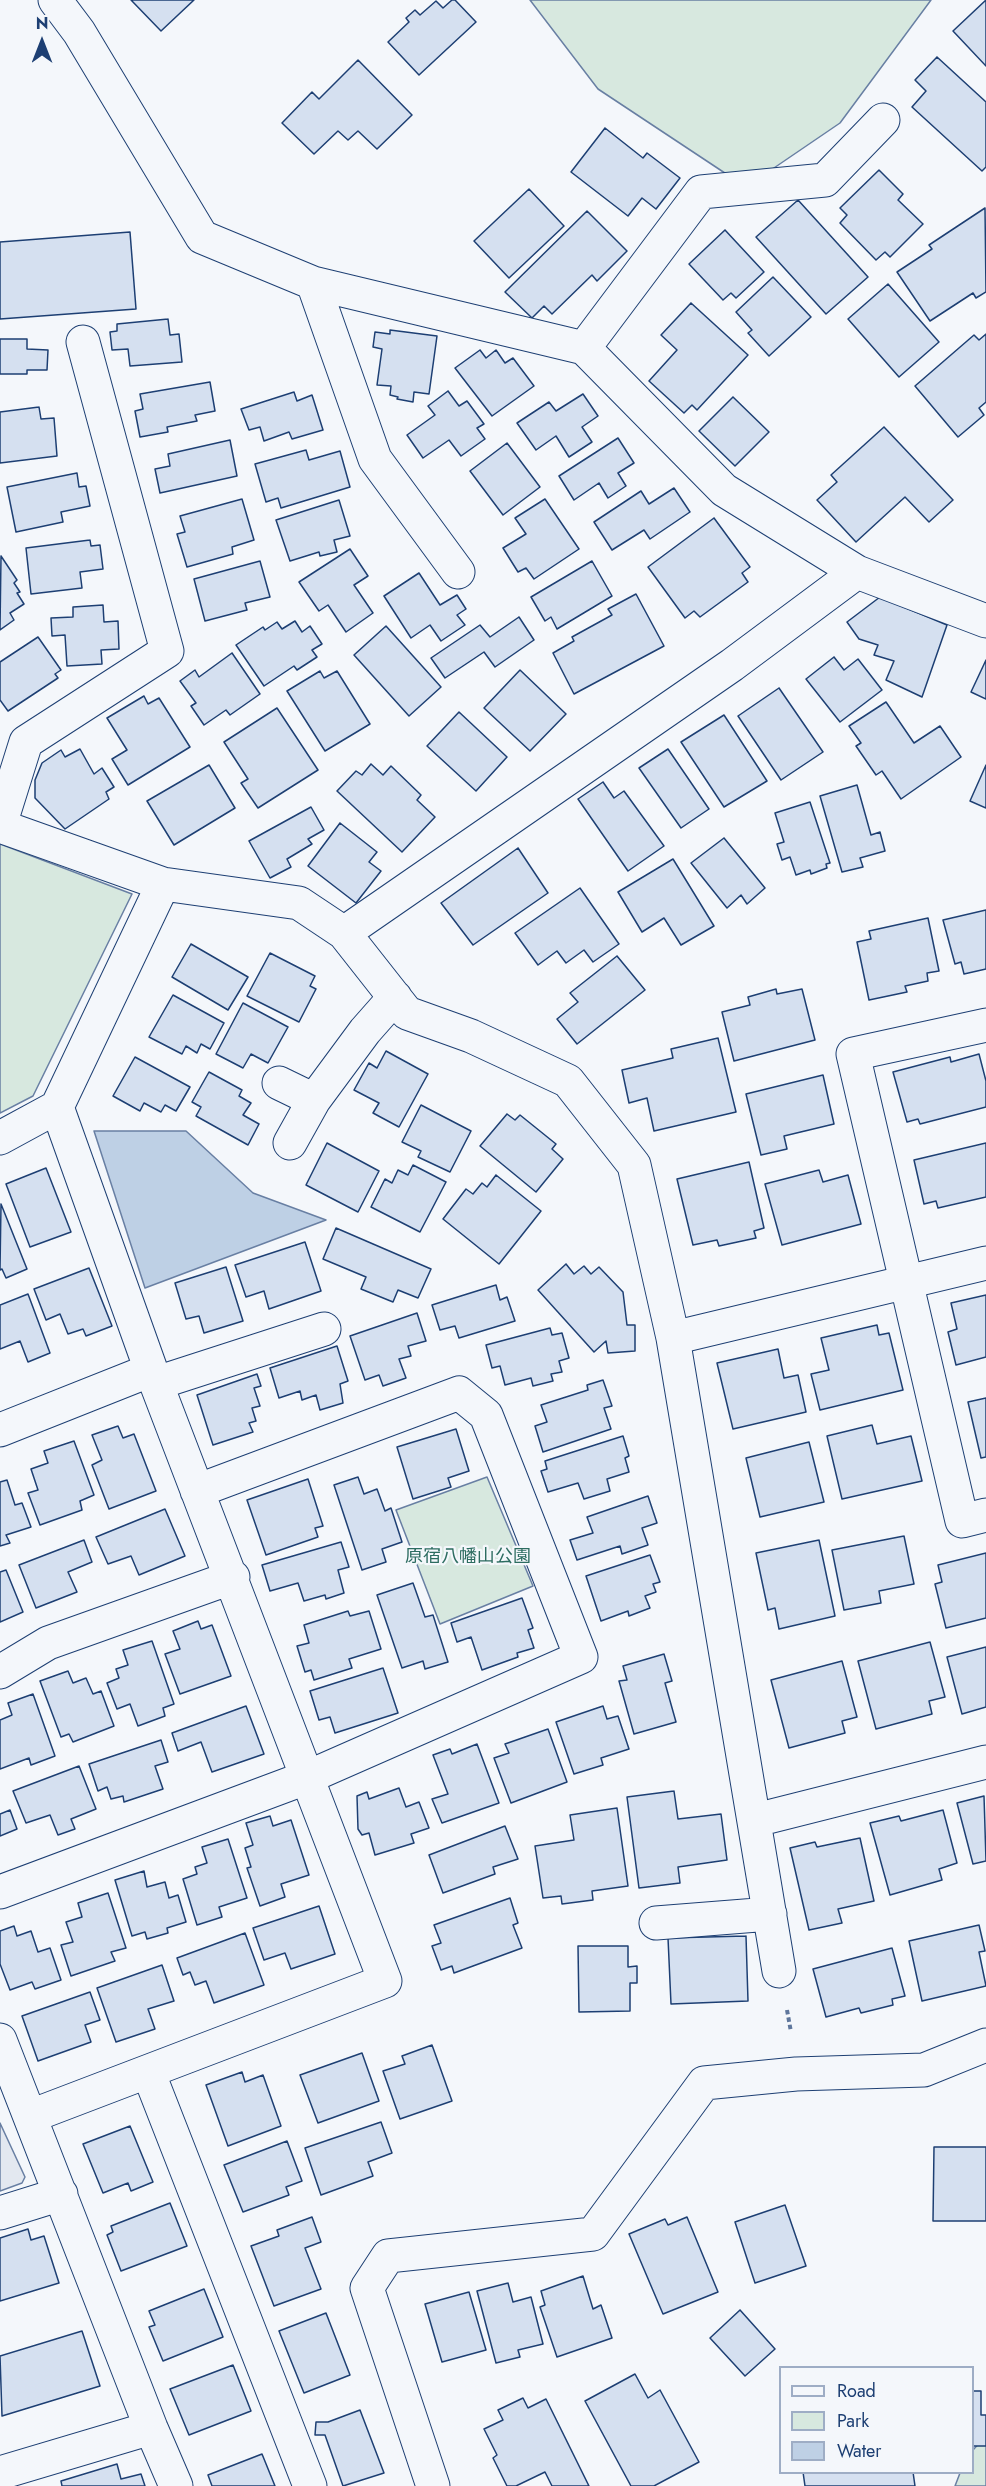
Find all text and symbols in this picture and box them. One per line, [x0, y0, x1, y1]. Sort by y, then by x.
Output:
north arrow [12, 12, 72, 72]
text: N [36, 12, 48, 35]
park label: 原宿八幡山公園 [405, 1547, 531, 1569]
legend [779, 2366, 974, 2474]
text: Road [837, 2378, 876, 2404]
text: Park [837, 2408, 869, 2434]
text: Water [837, 2438, 881, 2464]

